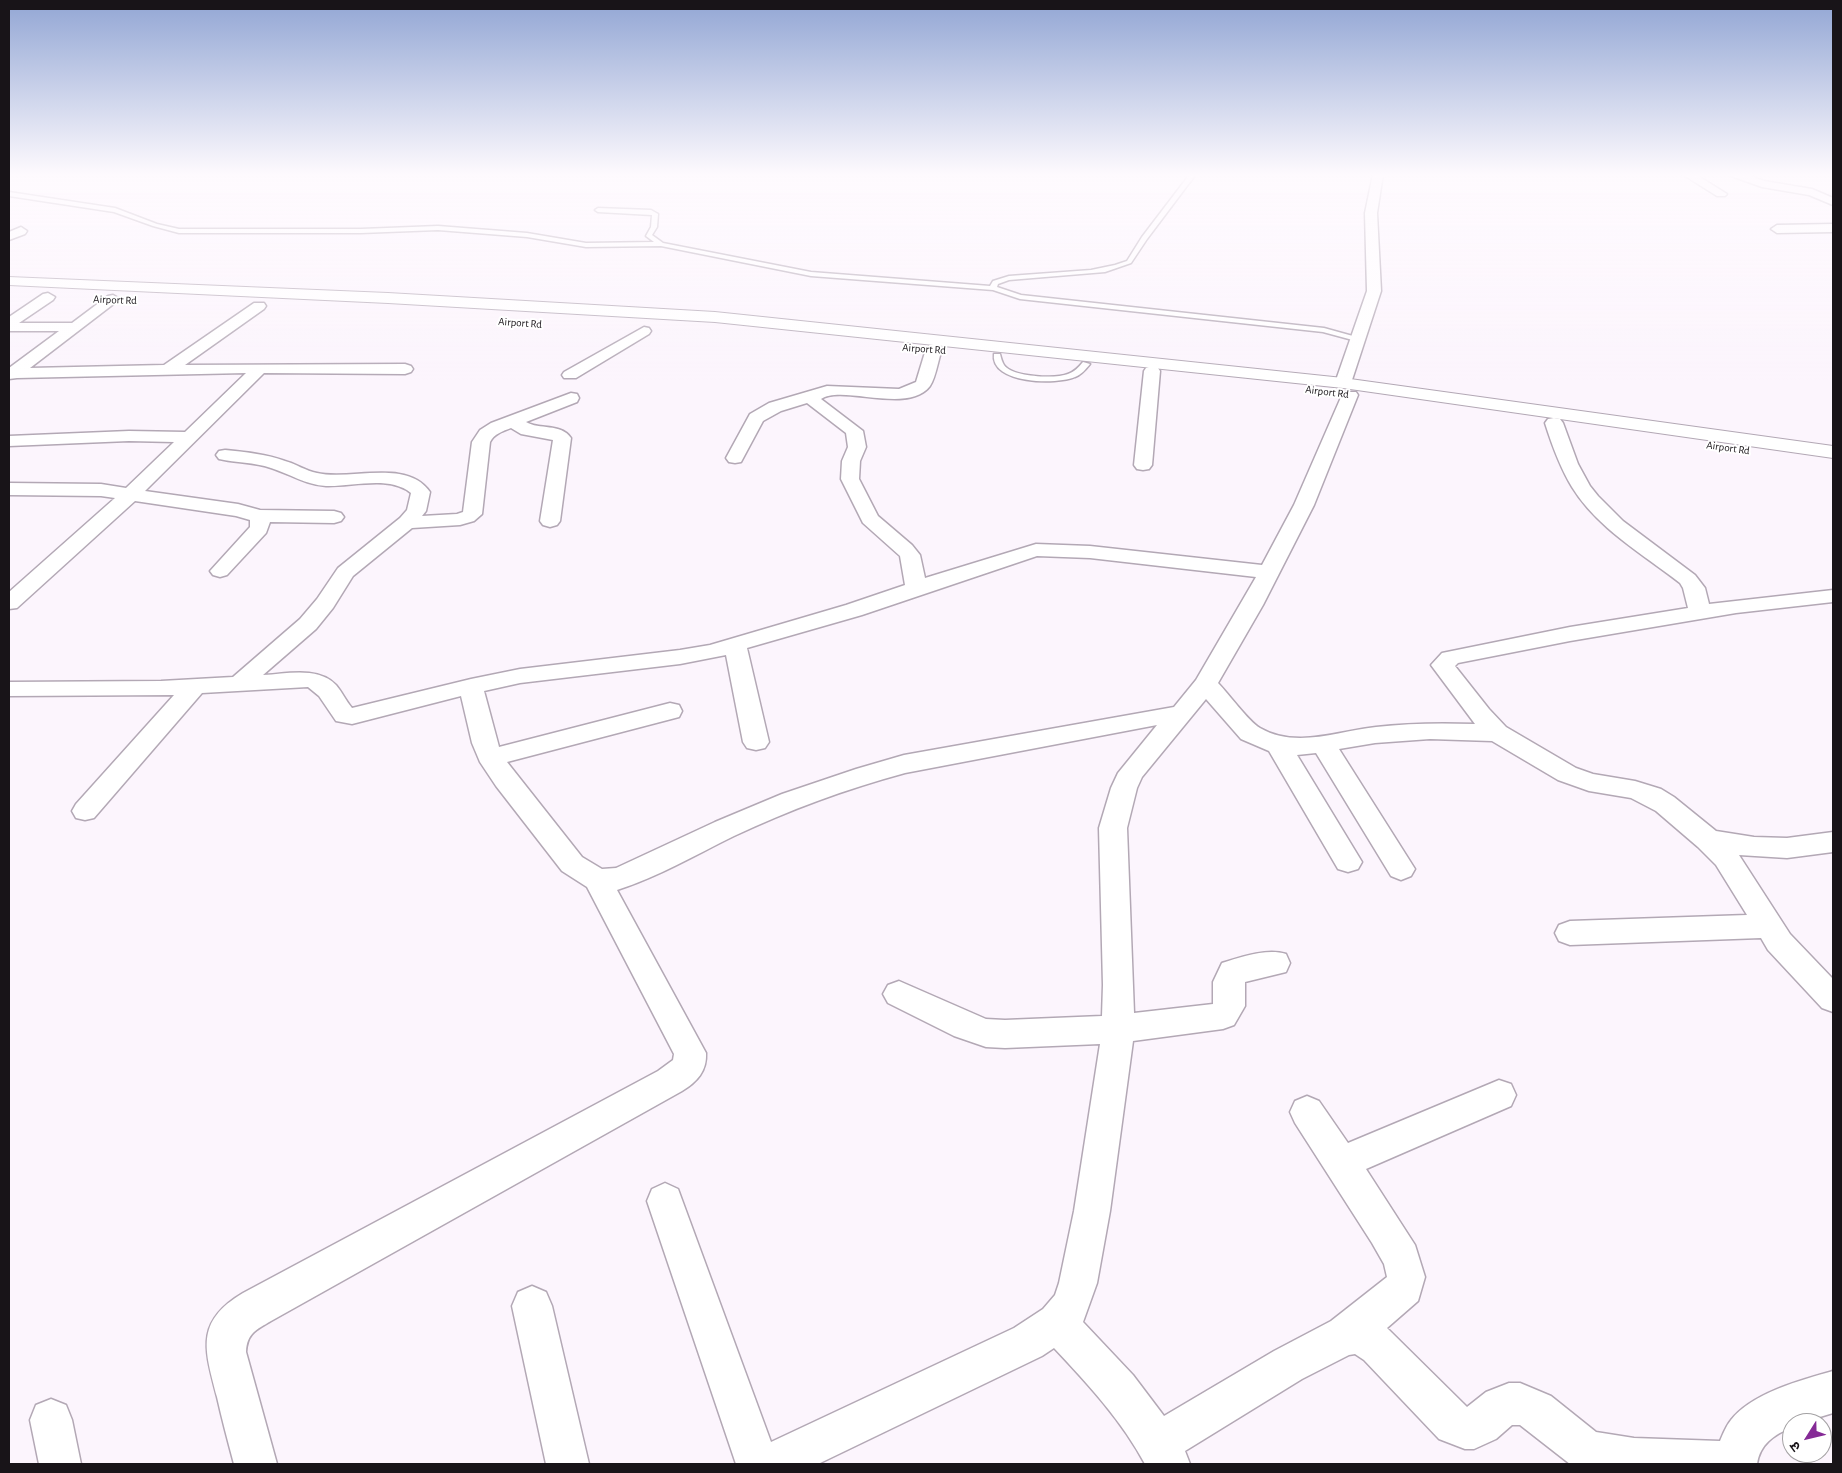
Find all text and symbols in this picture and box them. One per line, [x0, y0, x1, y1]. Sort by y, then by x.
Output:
street label: Airport Rd [93, 293, 137, 307]
street label: Airport Rd [498, 315, 542, 331]
street label: Airport Rd [902, 341, 946, 357]
street label: Airport Rd [1304, 383, 1350, 401]
street label: Airport Rd [1705, 438, 1751, 458]
north arrow [1782, 1413, 1832, 1463]
text: उ [1788, 1439, 1804, 1454]

